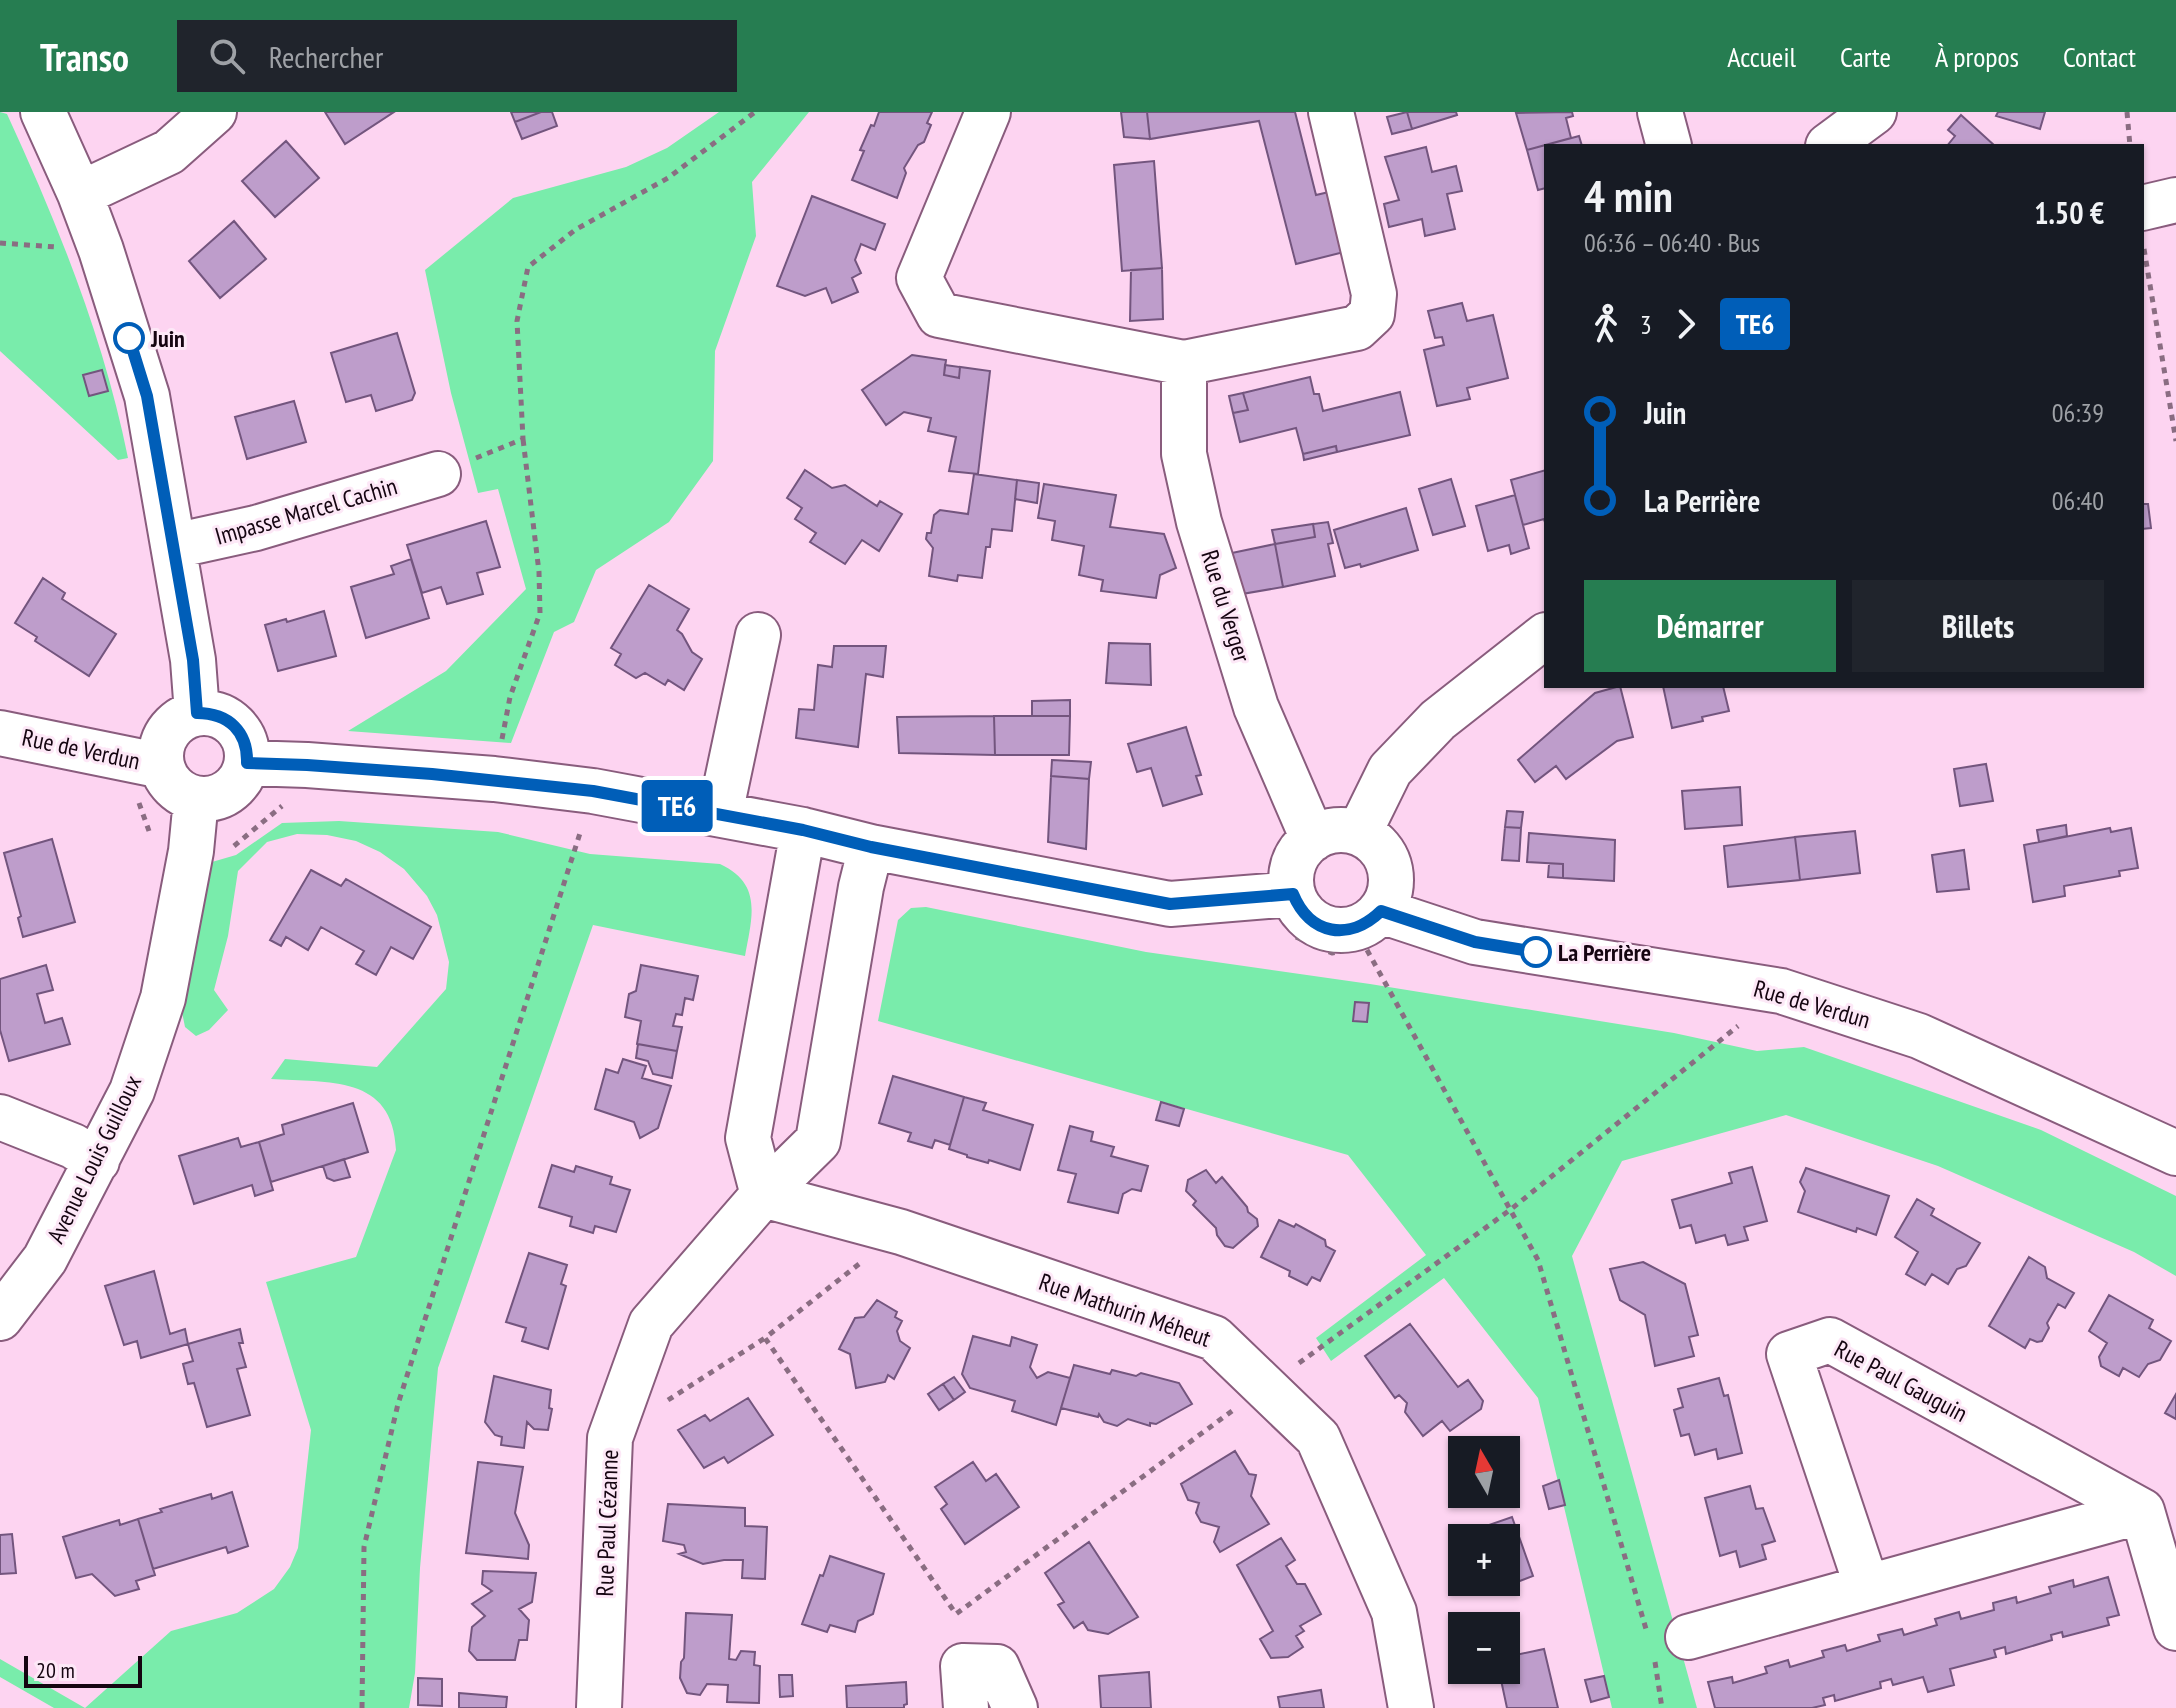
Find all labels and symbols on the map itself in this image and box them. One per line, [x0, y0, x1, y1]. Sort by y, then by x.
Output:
marker: Juin [114, 323, 144, 353]
place label: Juin [150, 323, 185, 354]
street label: Impasse Marcel Cachin [211, 470, 401, 552]
street label: Rue du Verger [1194, 546, 1258, 666]
street label: Rue de Verdun [19, 721, 143, 777]
line badge: TE6 [631, 780, 723, 832]
marker: La Perrière [1521, 937, 1551, 967]
place label: La Perrière [1558, 937, 1651, 968]
street label: Rue de Verdun [1750, 973, 1874, 1035]
street label: Avenue Louis Guilloux [40, 1070, 148, 1248]
street label: Rue Mathurin Méheut [1035, 1266, 1215, 1354]
street label: Rue Paul Gauguin [1829, 1333, 1973, 1429]
north arrow [1448, 1436, 1520, 1508]
street label: Rue Paul Cézanne [589, 1449, 625, 1597]
scale bar [24, 1652, 142, 1688]

